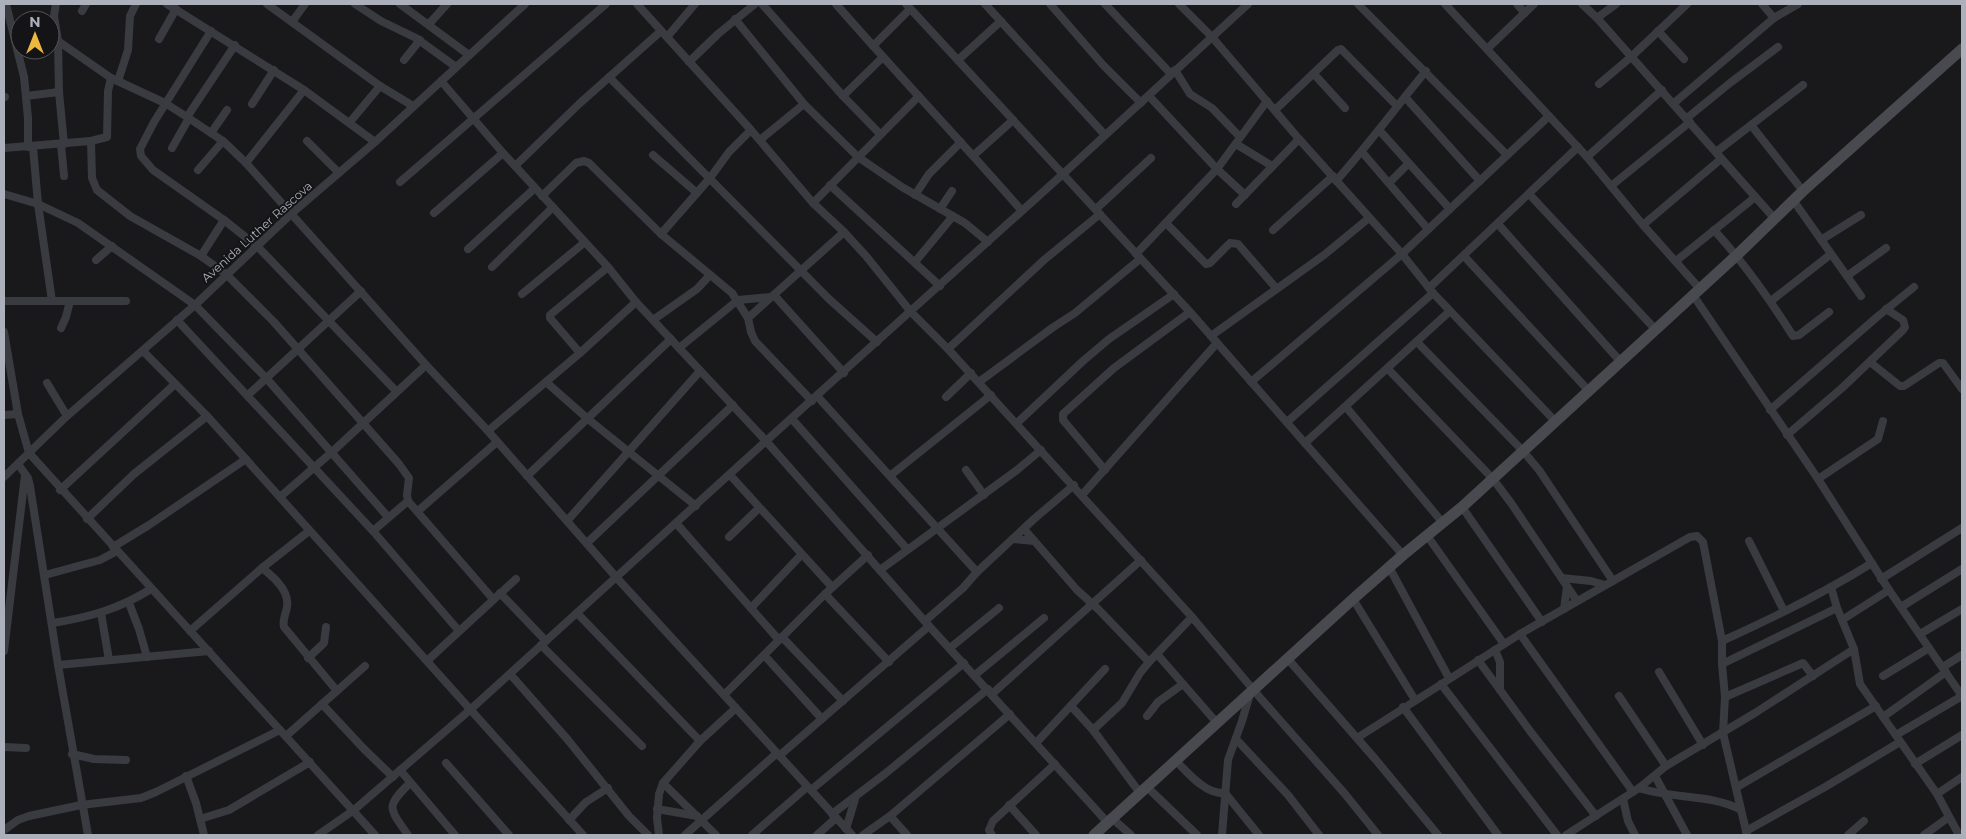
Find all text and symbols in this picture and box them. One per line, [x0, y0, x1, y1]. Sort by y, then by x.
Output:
north arrow [10, 10, 60, 60]
text: N [29, 13, 41, 31]
street label: Avenida Luther Rascova [198, 178, 315, 285]

